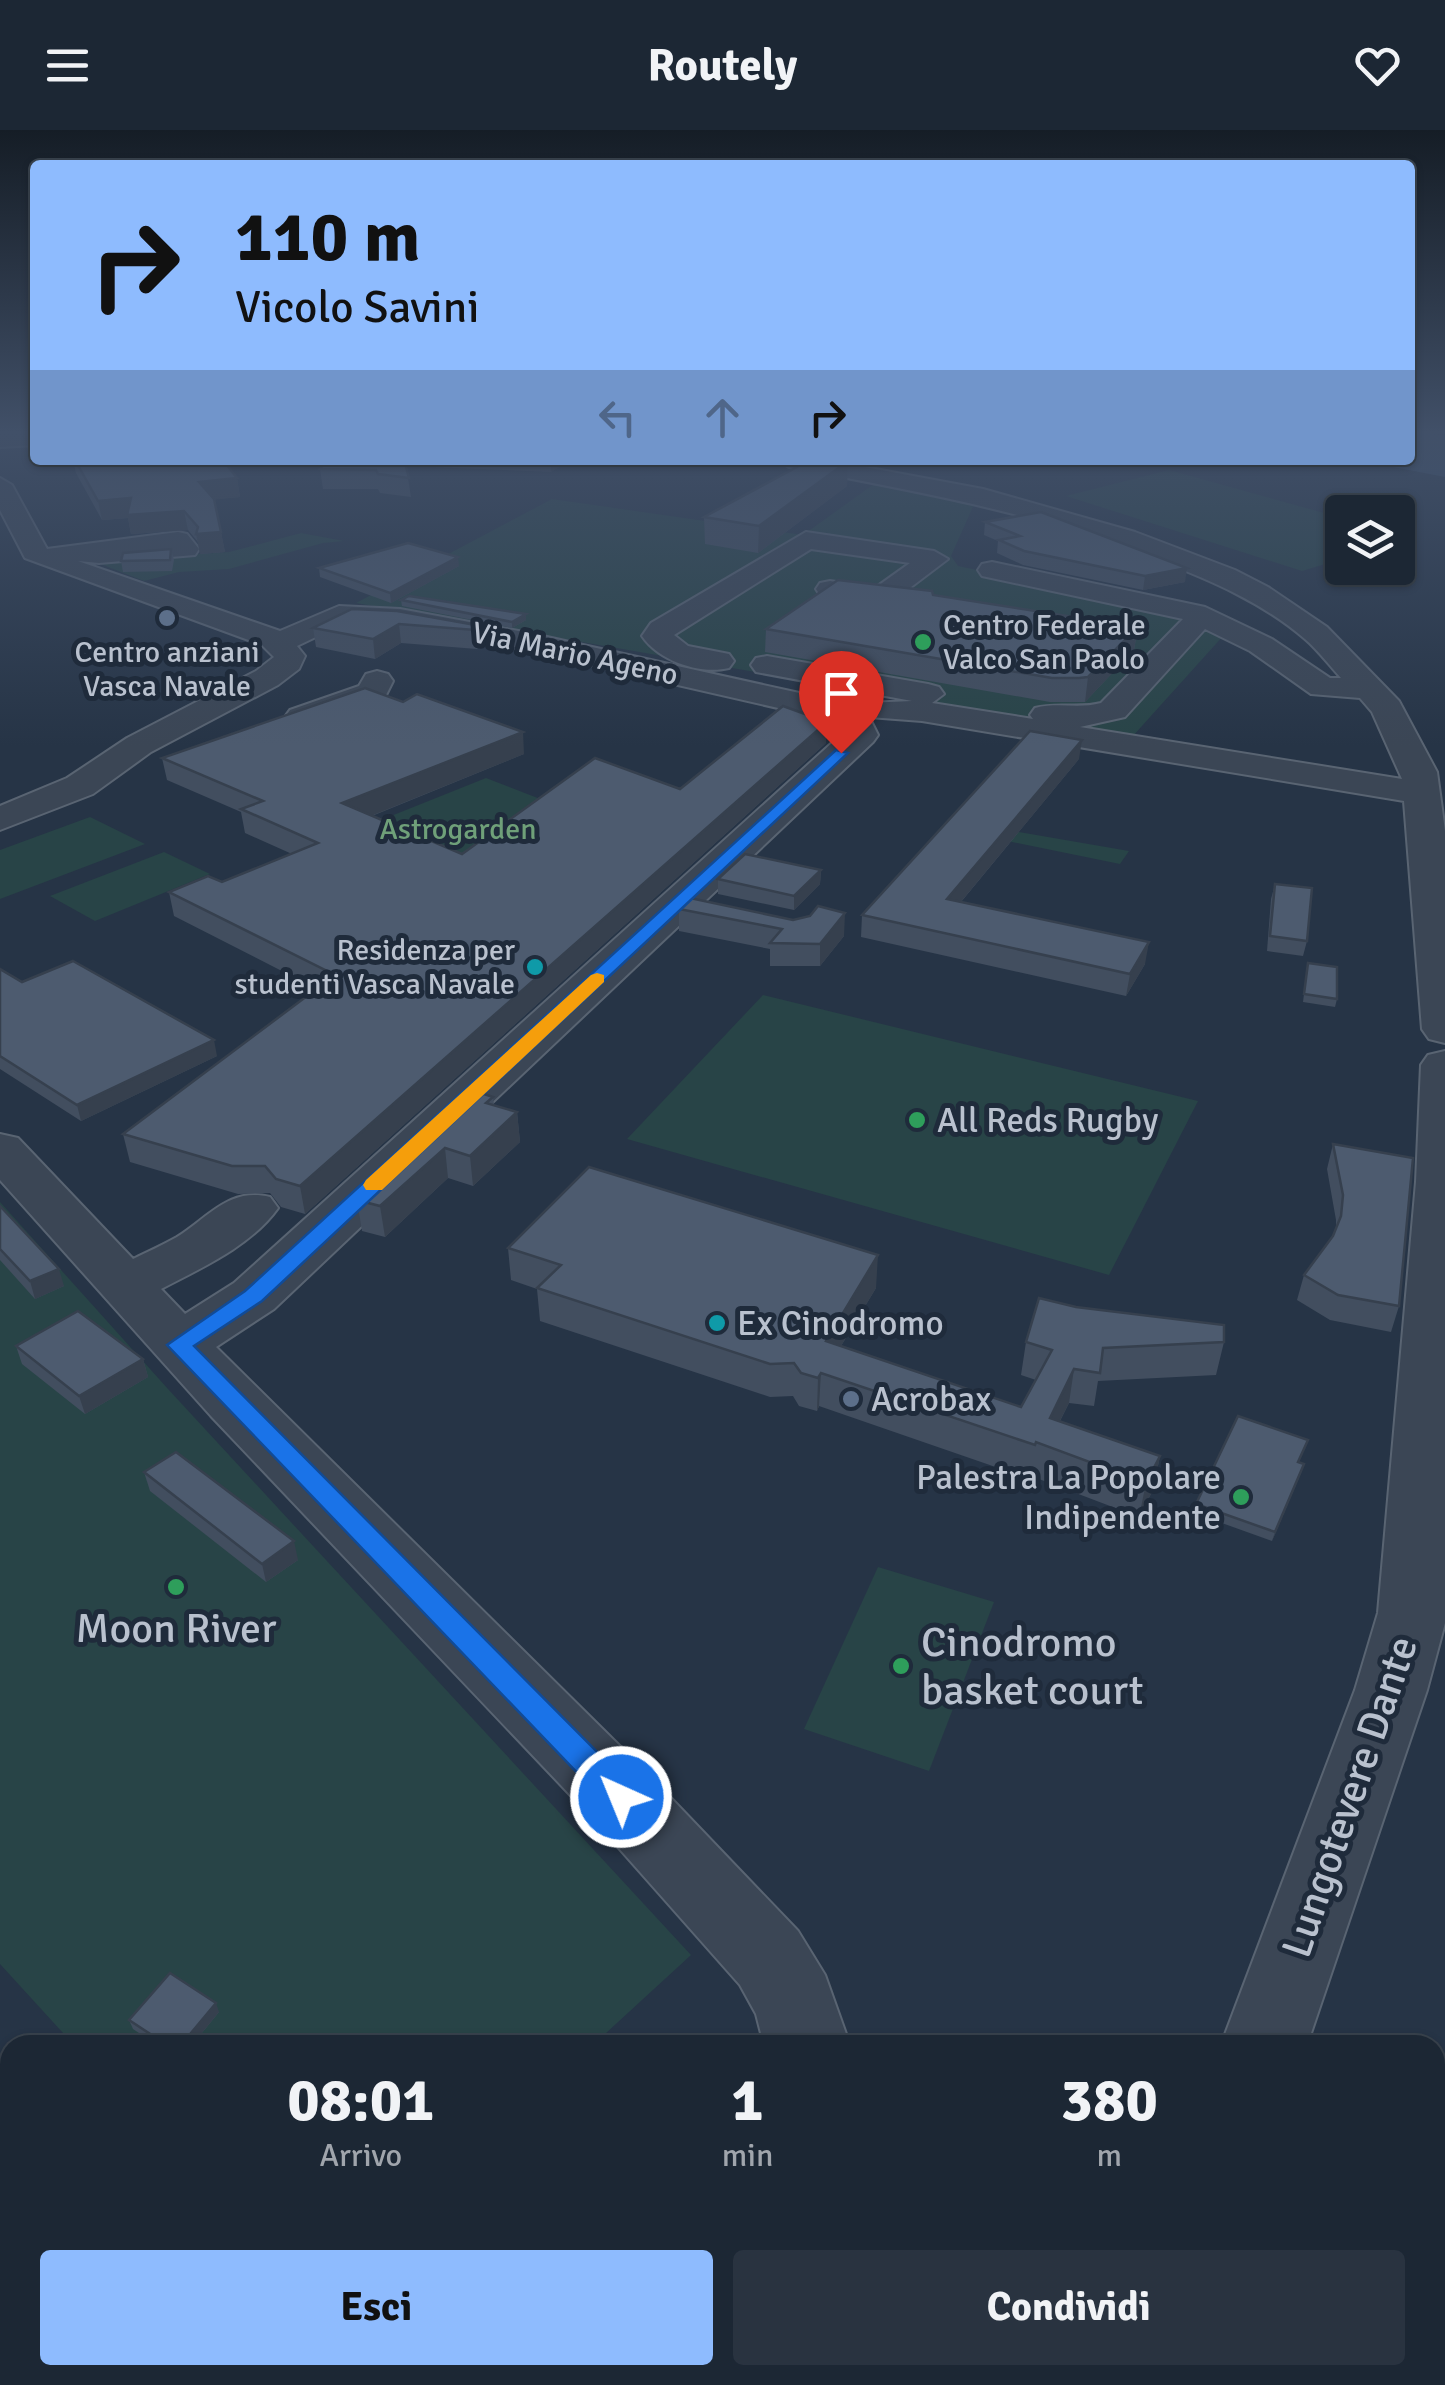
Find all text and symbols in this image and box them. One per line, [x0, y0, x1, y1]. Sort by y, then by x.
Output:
icon: menu [40, 38, 95, 93]
text: Routely [648, 38, 797, 93]
icon: heart [1350, 38, 1405, 93]
text: 110 m [235, 194, 420, 280]
icon: right [70, 200, 200, 330]
text: Vicolo Savini [235, 280, 479, 335]
icon: left [590, 390, 645, 445]
icon: ahead [695, 390, 750, 445]
icon: right [800, 390, 855, 445]
map controls [1325, 495, 1415, 585]
button: layers [1325, 495, 1415, 585]
marker: Centro anziani Vasca Navale [156, 607, 178, 629]
place label: Centro Federale Valco San Paolo [943, 607, 1146, 678]
street label: Via Mario Ageno [469, 614, 681, 694]
marker: Centro Federale Valco San Paolo [912, 631, 934, 653]
place label: Centro anziani Vasca Navale [74, 634, 260, 705]
pin [799, 651, 884, 754]
icon: arrive [814, 666, 869, 721]
park label: Astrogarden [379, 811, 537, 848]
place label: Residenza per studenti Vasca Navale [234, 932, 515, 1003]
marker: Residenza per studenti Vasca Navale [524, 956, 546, 978]
place label: All Reds Rugby [937, 1099, 1158, 1142]
marker: All Reds Rugby [906, 1109, 928, 1131]
place label: Ex Cinodromo [737, 1302, 944, 1345]
marker: Ex Cinodromo [706, 1312, 728, 1334]
place label: Acrobax [871, 1378, 991, 1421]
marker: Acrobax [840, 1388, 862, 1410]
place label: Palestra La Popolare Indipendente [916, 1456, 1221, 1539]
marker: Palestra La Popolare Indipendente [1230, 1486, 1252, 1508]
marker: Moon River [165, 1576, 187, 1598]
place label: Moon River [76, 1603, 277, 1654]
place label: Cinodromo basket court [921, 1617, 1143, 1716]
street label: Lungotevere Dante [1271, 1630, 1429, 1964]
marker: Cinodromo basket court [890, 1655, 912, 1677]
position arrow [569, 1745, 673, 1849]
text: 08:01 [287, 2064, 435, 2138]
text: 1 [731, 2064, 764, 2138]
text: 380 [1061, 2064, 1158, 2138]
text: Arrivo [319, 2136, 402, 2175]
text: min [722, 2136, 773, 2175]
text: m [1096, 2136, 1122, 2175]
button: Esci [40, 2250, 713, 2365]
button: Condividi [733, 2250, 1405, 2365]

